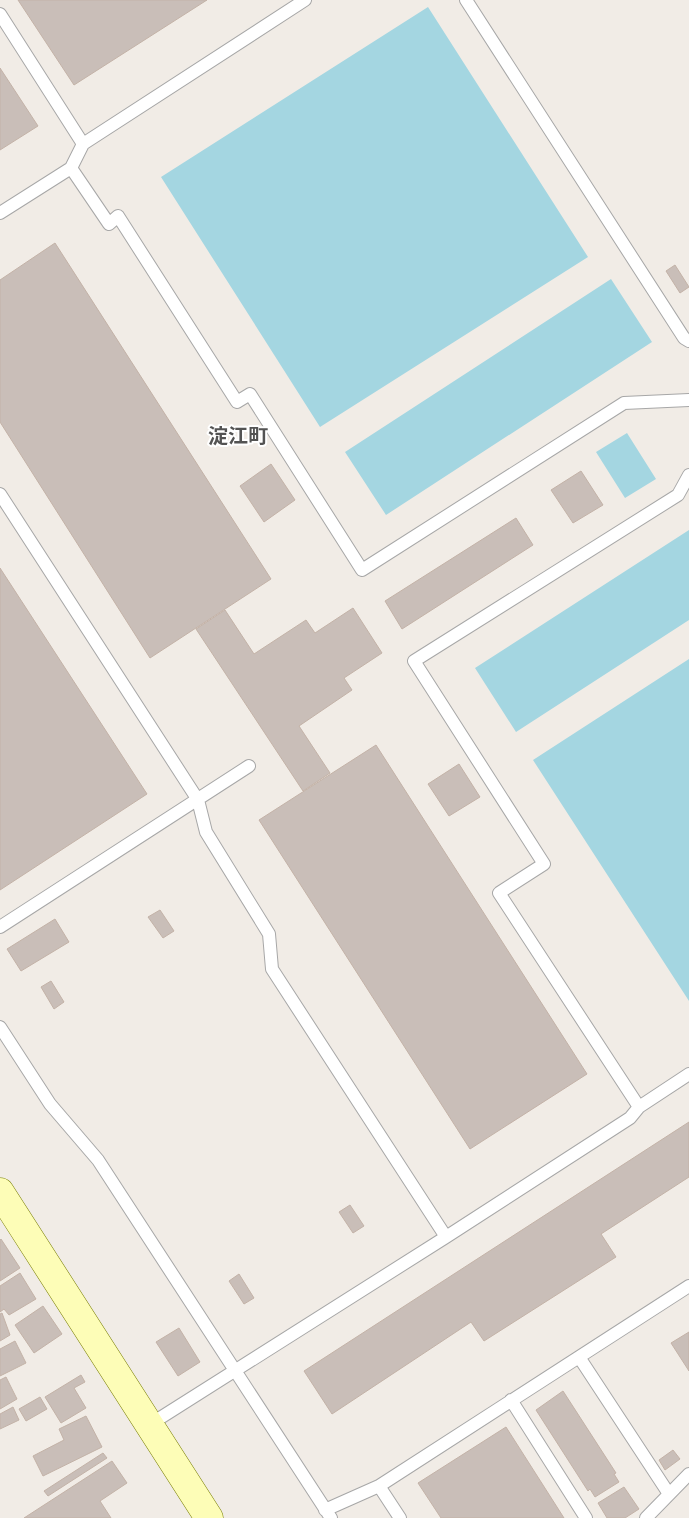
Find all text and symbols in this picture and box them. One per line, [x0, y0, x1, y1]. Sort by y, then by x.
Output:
district label: 淀江町 [208, 423, 268, 447]

